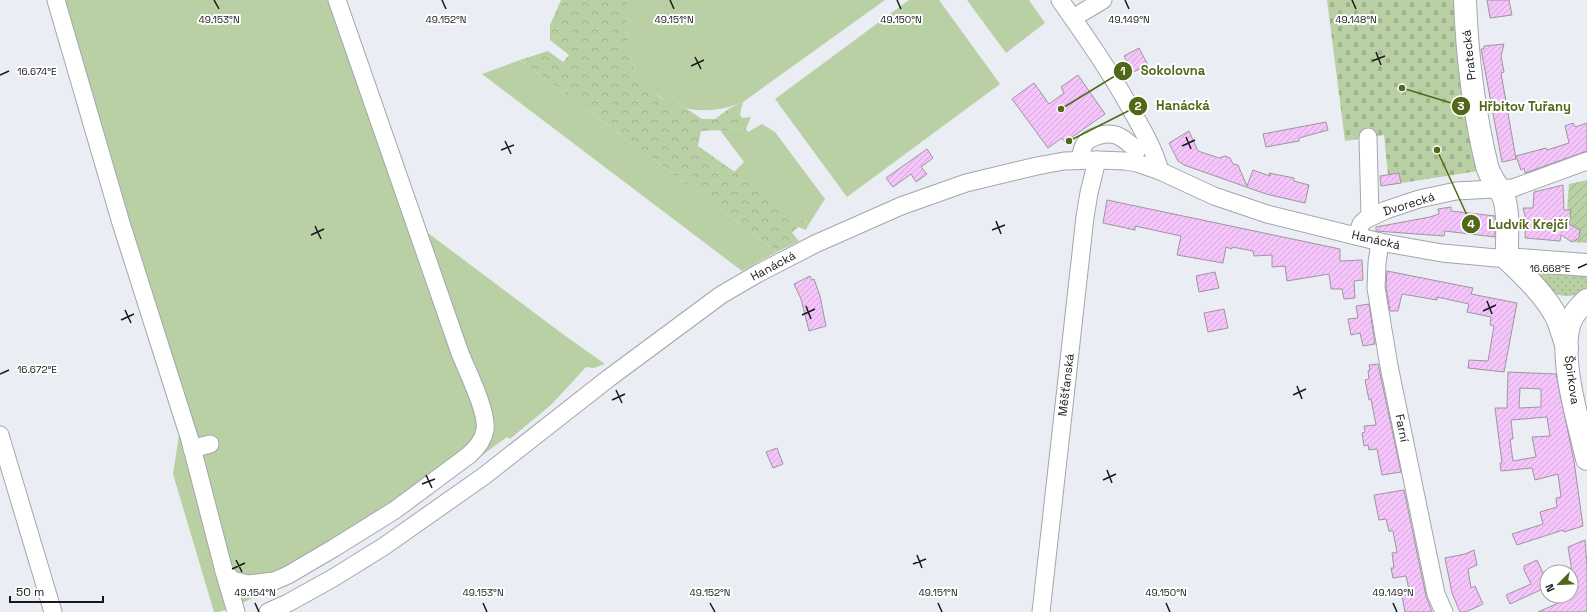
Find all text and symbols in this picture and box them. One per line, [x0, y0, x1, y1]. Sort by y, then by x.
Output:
text: 49.153°N [198, 13, 240, 26]
text: 49.152°N [426, 13, 466, 26]
text: 49.151°N [654, 13, 694, 26]
text: 49.150°N [880, 13, 922, 26]
text: 49.149°N [1108, 13, 1150, 26]
text: 49.148°N [1335, 13, 1377, 26]
street label: Pratecká [1458, 29, 1480, 81]
callout: Sokolovna [1113, 58, 1213, 83]
text: Sokolovna [1141, 62, 1206, 79]
text: 1 [1120, 63, 1126, 79]
text: 16.674°E [17, 65, 57, 78]
callout: Hanácká [1128, 93, 1217, 118]
callout: Hřbitov Tuřany [1451, 94, 1579, 119]
text: Hanácká [1156, 97, 1210, 114]
text: 2 [1134, 98, 1142, 114]
text: 3 [1457, 98, 1465, 114]
text: Hřbitov Tuřany [1479, 98, 1571, 115]
street label: Dvorecká [1381, 189, 1437, 219]
callout: Ludvík Krejčí [1461, 212, 1576, 237]
text: 4 [1467, 216, 1475, 232]
text: Ludvík Krejčí [1488, 216, 1568, 233]
street label: Hanácká [1350, 227, 1402, 253]
street label: Hanácká [747, 247, 799, 285]
text: 16.668°E [1530, 262, 1571, 275]
street label: Měšťanská [1054, 353, 1078, 417]
street label: Špirkova [1561, 355, 1583, 405]
text: 16.672°E [17, 363, 57, 376]
street label: Farní [1391, 413, 1413, 443]
north arrow [1539, 564, 1579, 604]
scale bar [10, 578, 103, 604]
text: N [1542, 582, 1558, 594]
text: 50 m [16, 584, 44, 600]
text: 49.154°N [234, 586, 276, 599]
text: 49.153°N [462, 586, 504, 599]
text: 49.152°N [690, 586, 730, 599]
text: 49.151°N [918, 586, 958, 599]
text: 49.150°N [1145, 586, 1187, 599]
text: 49.149°N [1372, 586, 1414, 599]

